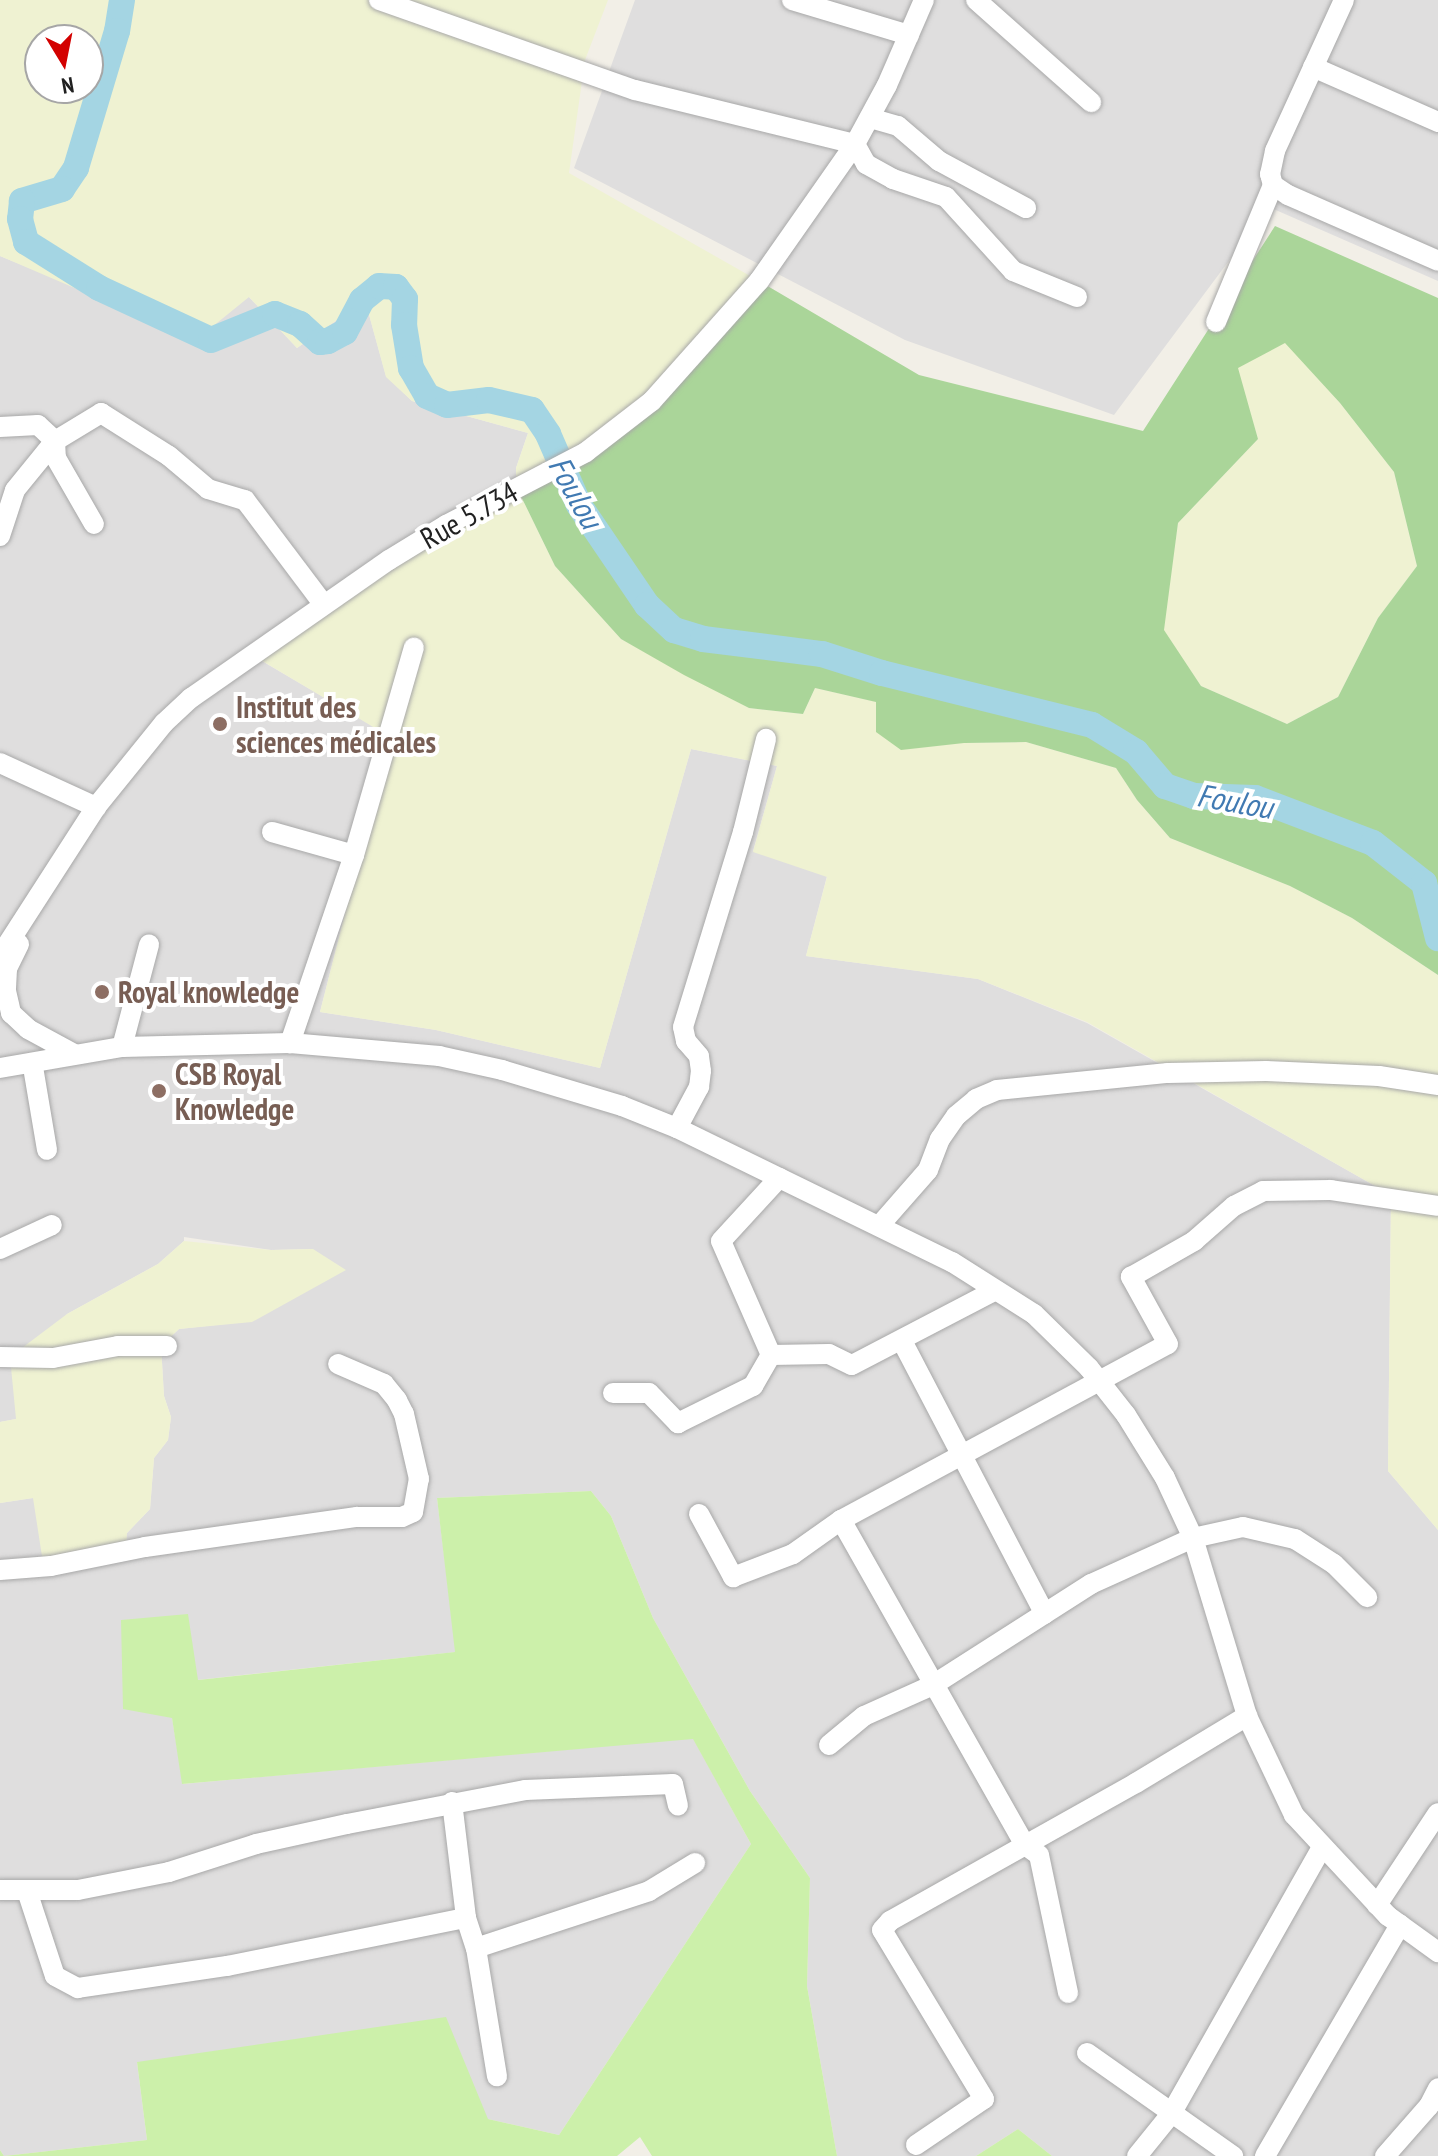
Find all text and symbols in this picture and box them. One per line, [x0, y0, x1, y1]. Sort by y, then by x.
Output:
north arrow [24, 24, 104, 104]
text: N [60, 71, 76, 100]
water label: Foulou [541, 449, 611, 535]
street label: Rue 5.734 [414, 474, 524, 556]
place label: Institut des sciences médicales [236, 689, 436, 760]
marker: Institut des sciences médicales [211, 715, 229, 733]
water label: Foulou [1194, 775, 1276, 827]
place label: Royal knowledge [118, 974, 299, 1010]
marker: Royal knowledge [93, 983, 111, 1001]
place label: CSB Royal Knowledge [175, 1056, 294, 1126]
marker: CSB Royal Knowledge [150, 1082, 168, 1100]

